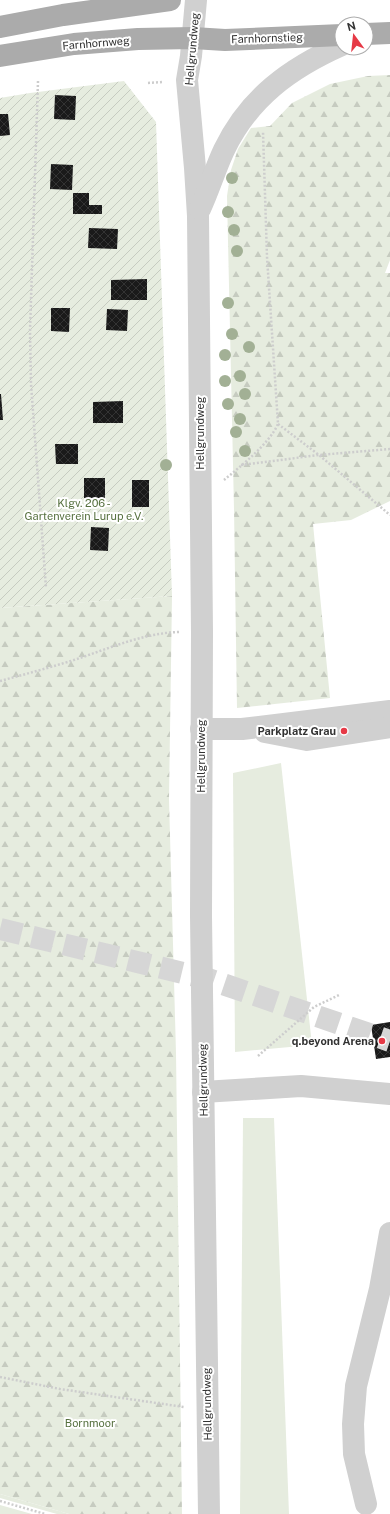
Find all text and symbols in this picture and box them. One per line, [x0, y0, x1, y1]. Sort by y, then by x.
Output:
street label: Hellgrundweg [183, 12, 201, 86]
north arrow [334, 16, 374, 56]
text: N [346, 19, 357, 33]
street label: Farnhornstieg [231, 31, 303, 45]
street label: Farnhornweg [62, 34, 130, 52]
street label: Hellgrundweg [194, 396, 206, 470]
park label: Klgv. 206 - Gartenverein Lurup e.V. [25, 497, 143, 522]
street label: Hellgrundweg [195, 719, 207, 793]
place label: Parkplatz Grau [258, 725, 336, 737]
marker: Parkplatz Grau [339, 726, 349, 736]
place label: q.beyond Arena [292, 1035, 374, 1047]
marker: q.beyond Arena [377, 1036, 387, 1046]
street label: Hellgrundweg [196, 1043, 210, 1117]
street label: Hellgrundweg [200, 1367, 214, 1441]
park label: Bornmoor [65, 1417, 115, 1429]

